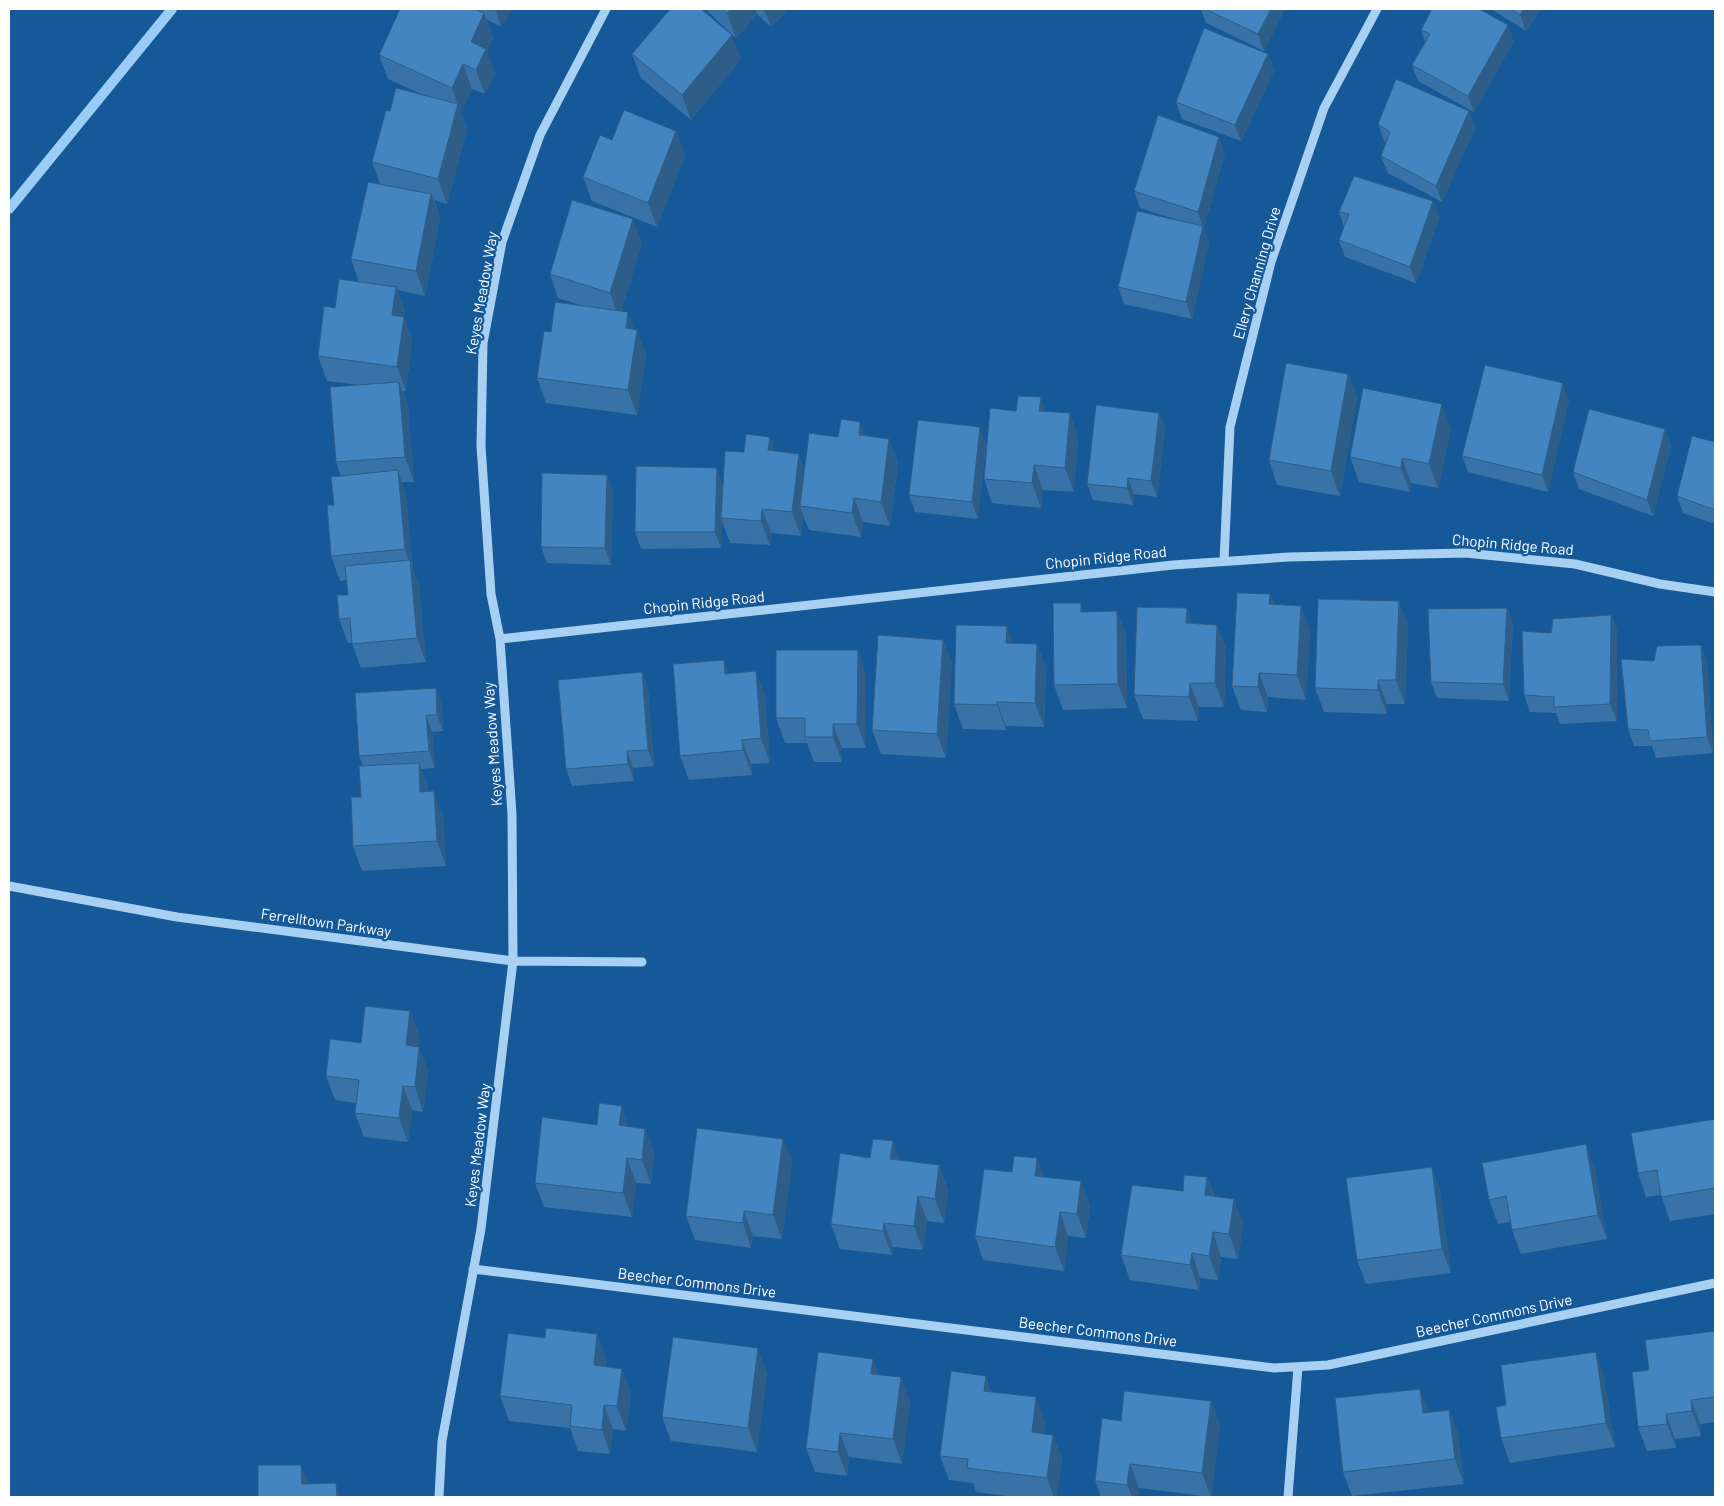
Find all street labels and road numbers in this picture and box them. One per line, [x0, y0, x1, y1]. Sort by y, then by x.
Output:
street label: Ellery Channing Drive [1228, 204, 1284, 341]
street label: Keyes Meadow Way [461, 230, 501, 356]
street label: Chopin Ridge Road [1452, 530, 1575, 558]
street label: Chopin Ridge Road [1044, 542, 1167, 572]
street label: Chopin Ridge Road [642, 587, 765, 617]
street label: Keyes Meadow Way [479, 681, 505, 807]
street label: Ferrelltown Parkway [260, 904, 392, 940]
street label: Keyes Meadow Way [460, 1082, 494, 1208]
street label: Beecher Commons Drive [617, 1263, 777, 1301]
street label: Beecher Commons Drive [1414, 1290, 1574, 1340]
street label: Beecher Commons Drive [1018, 1312, 1178, 1350]

